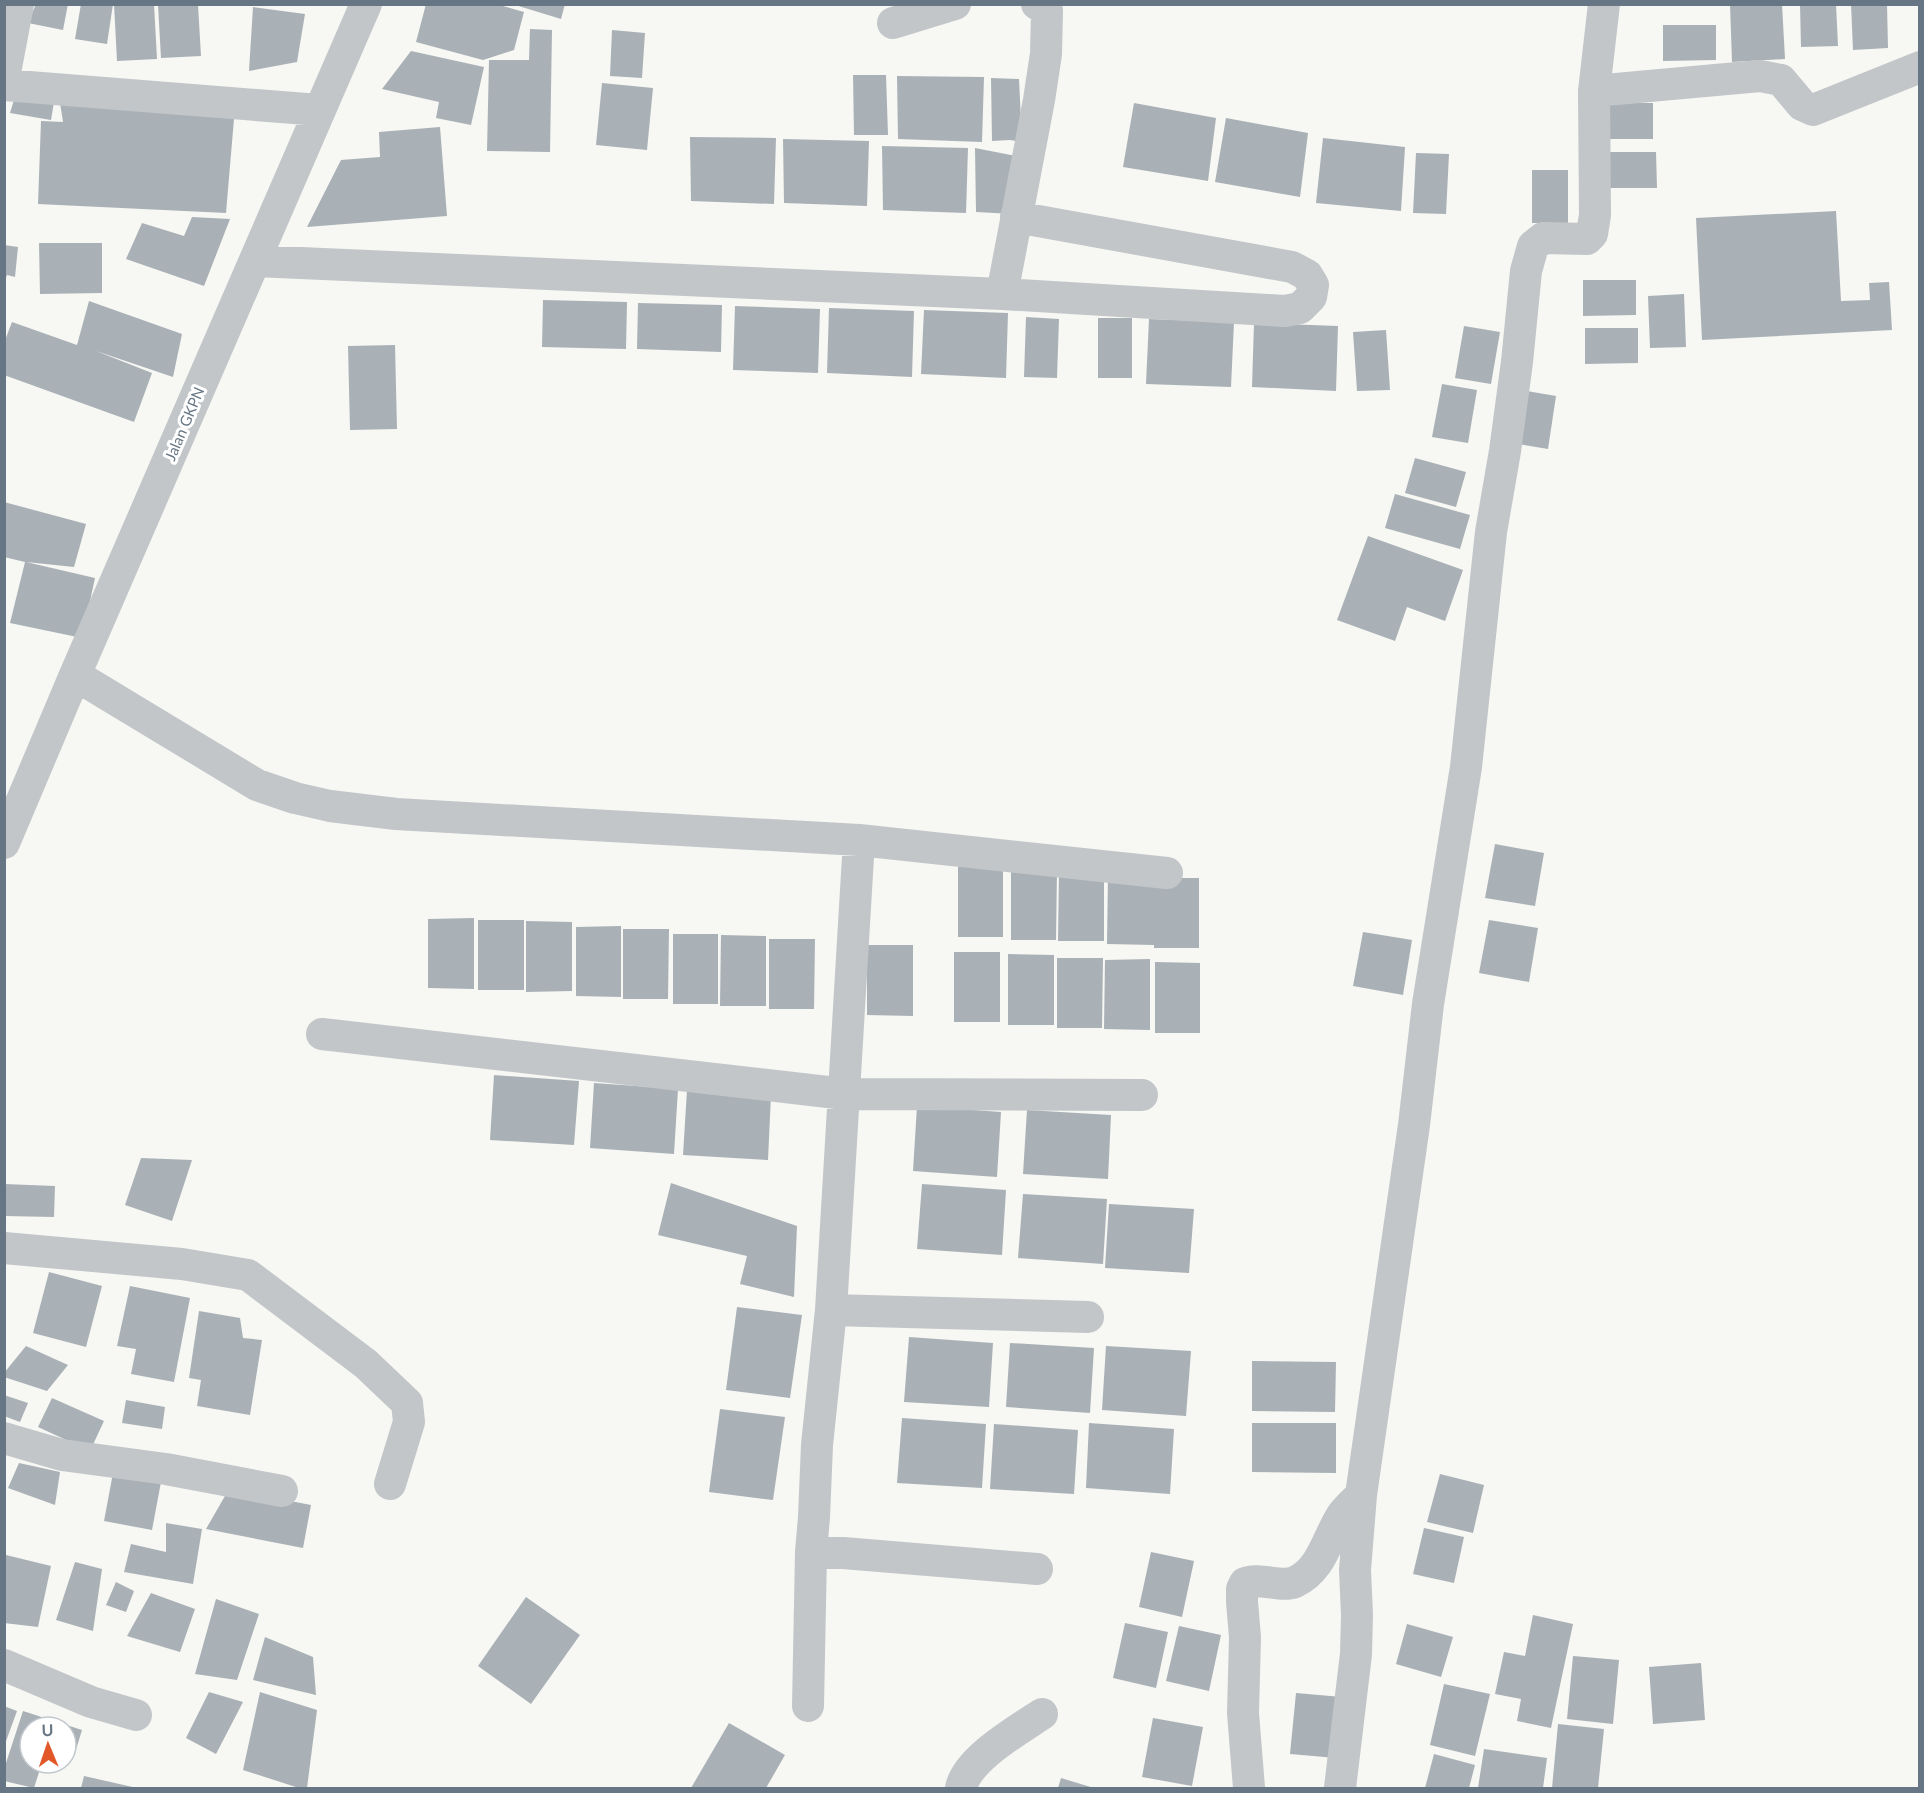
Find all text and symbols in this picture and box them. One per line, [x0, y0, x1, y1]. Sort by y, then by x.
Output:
street label: Jalan GKPN [161, 384, 208, 463]
north arrow [18, 1715, 78, 1775]
text: U [41, 1720, 54, 1739]

